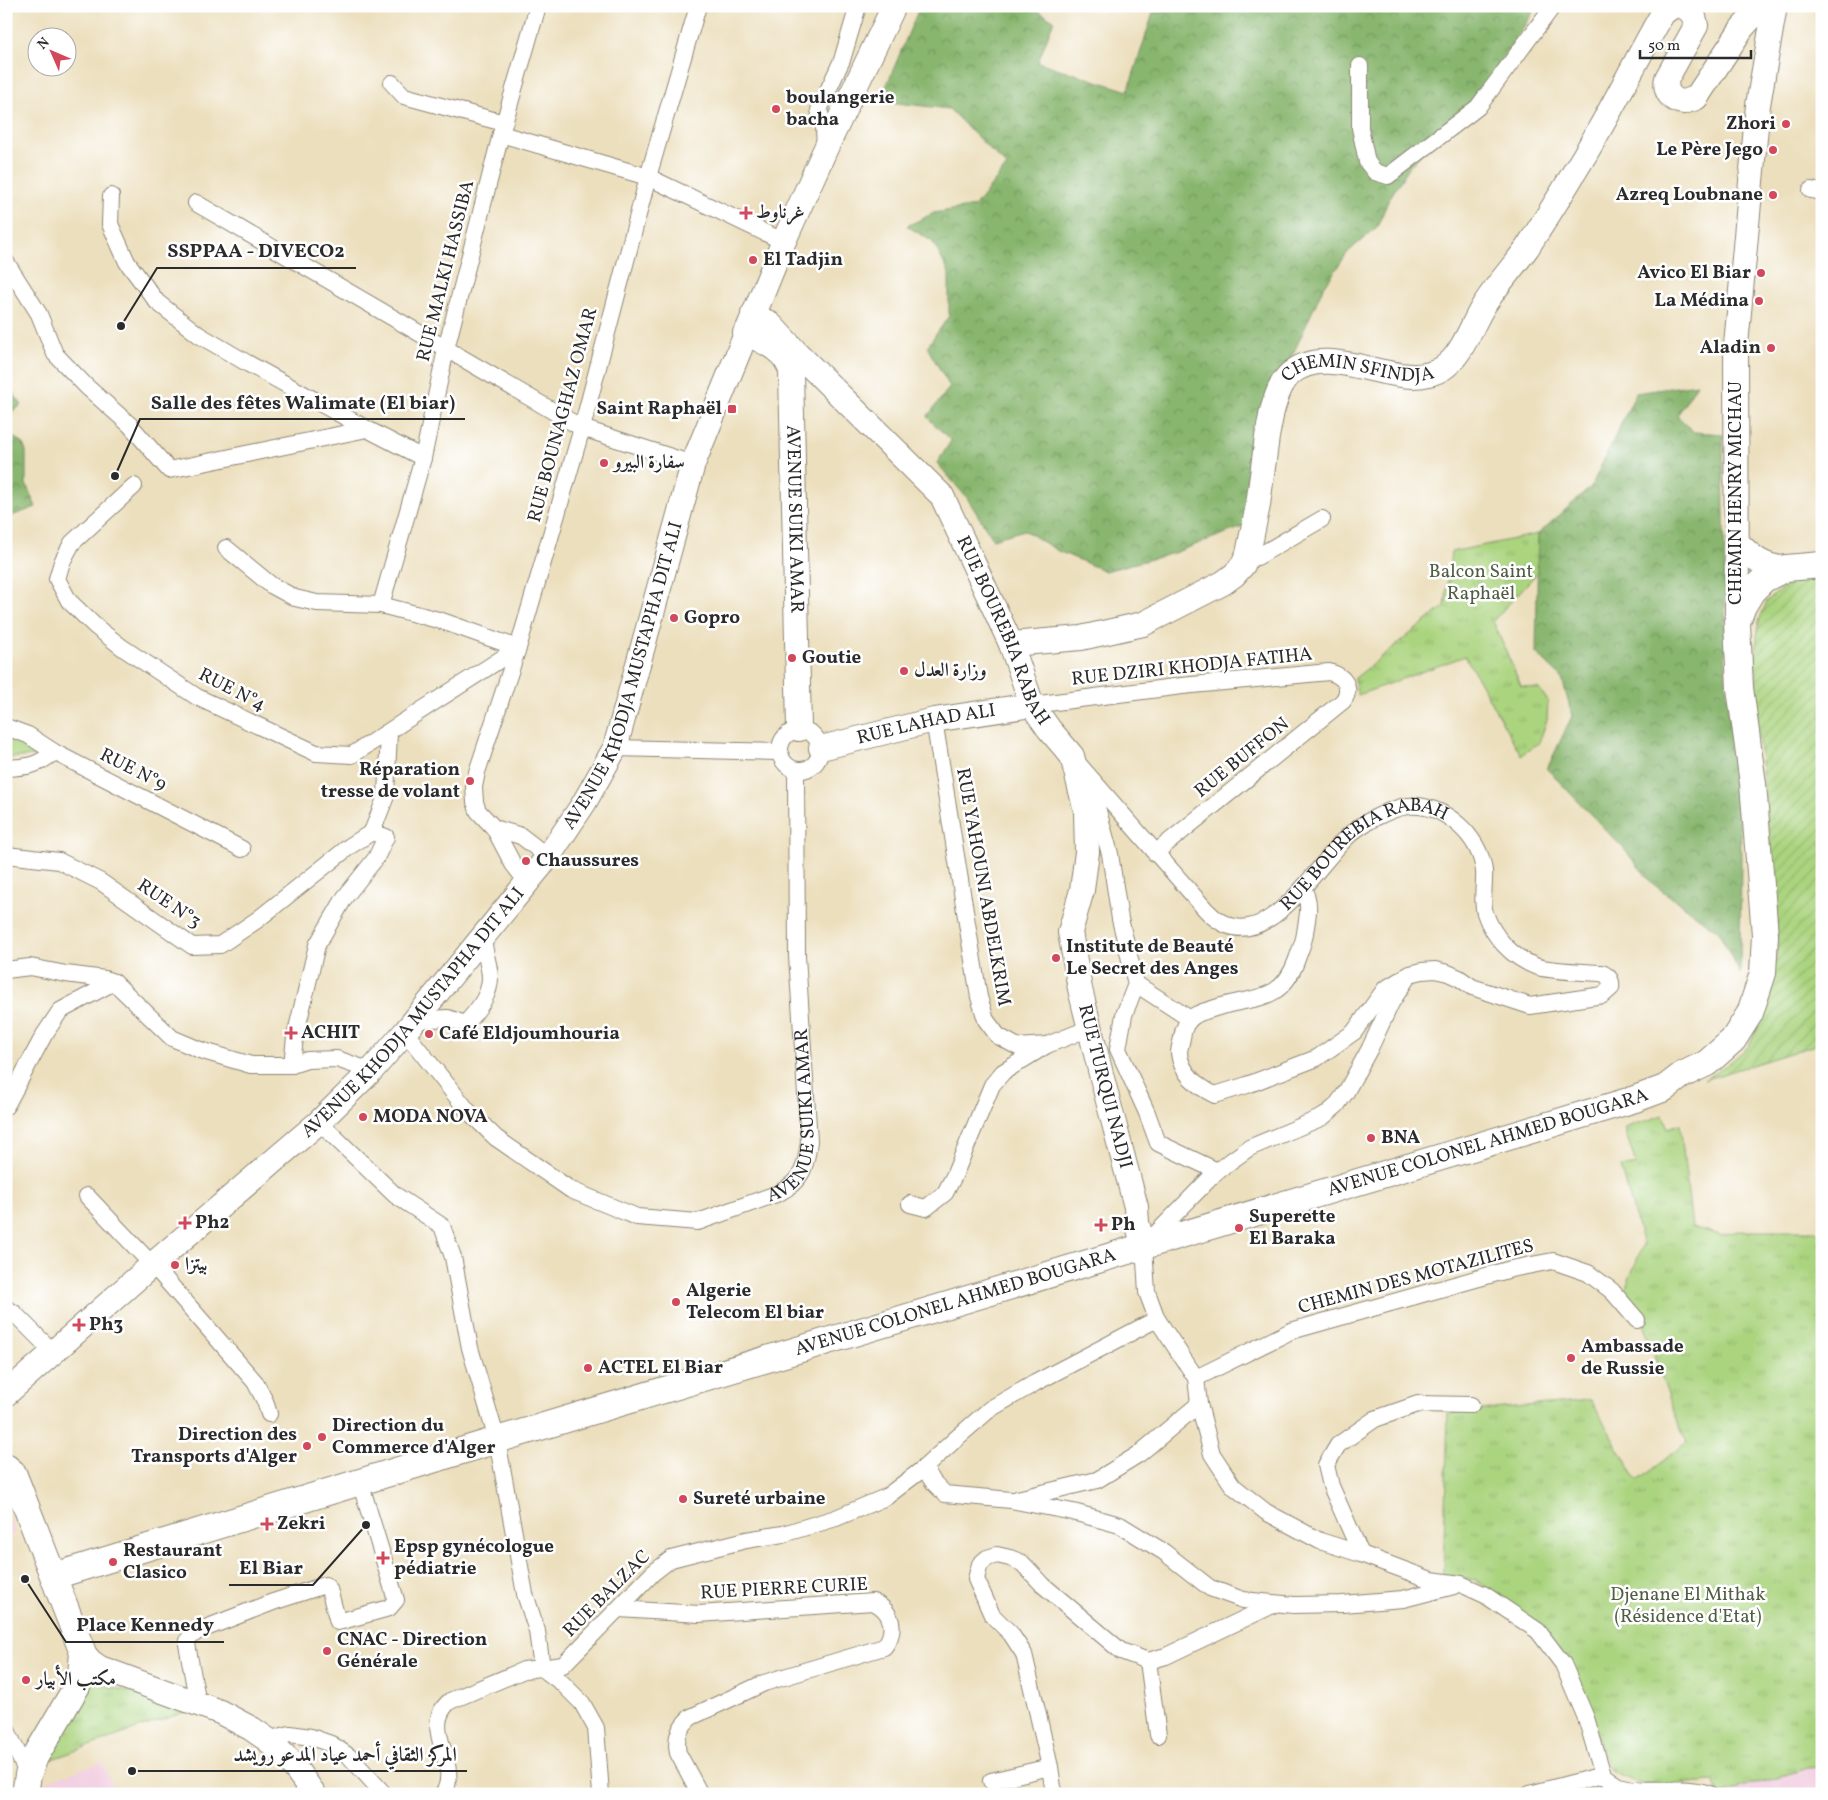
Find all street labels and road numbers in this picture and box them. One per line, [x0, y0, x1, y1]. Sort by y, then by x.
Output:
street label: RUE MALKI HASSIBA [411, 178, 481, 364]
street label: RUE BOUNAGHAZ OMAR [522, 305, 604, 525]
street label: CHEMIN SFINDJA [1275, 349, 1437, 389]
street label: CHEMIN HENRY MICHAU [1723, 381, 1749, 605]
street label: AVENUE SUIKI AMAR [779, 425, 809, 614]
street label: AVENUE KHODJA MUSTAPHA DIT ALI [557, 519, 690, 835]
street label: RUE BOUREBIA RABAH [949, 532, 1056, 731]
street label: RUE DZIRI KHODJA FATIHA [1070, 641, 1314, 693]
street label: RUE N°4 [194, 662, 270, 718]
street label: RUE LAHAD ALI [854, 698, 997, 752]
street label: RUE BUFFON [1189, 712, 1295, 804]
street label: RUE N°9 [95, 742, 171, 798]
street label: RUE YAHOUNI ABDELKRIM [949, 766, 1017, 1009]
street label: RUE BOUREBIA RABAH [1275, 793, 1453, 917]
street label: RUE N°3 [132, 873, 206, 935]
street label: AVENUE KHODJA MUSTAPHA DIT ALI [296, 882, 531, 1144]
street label: RUE TURQUI NADJI [1071, 1002, 1138, 1172]
street label: AVENUE SUIKI AMAR [763, 1028, 822, 1209]
street label: AVENUE COLONEL AHMED BOUGARA [1324, 1082, 1652, 1203]
street label: CHEMIN DES MOTAZILITES [1295, 1233, 1537, 1321]
street label: AVENUE COLONEL AHMED BOUGARA [792, 1242, 1119, 1363]
street label: RUE BALZAC [558, 1545, 656, 1643]
street label: RUE PIERRE CURIE [700, 1572, 868, 1606]

